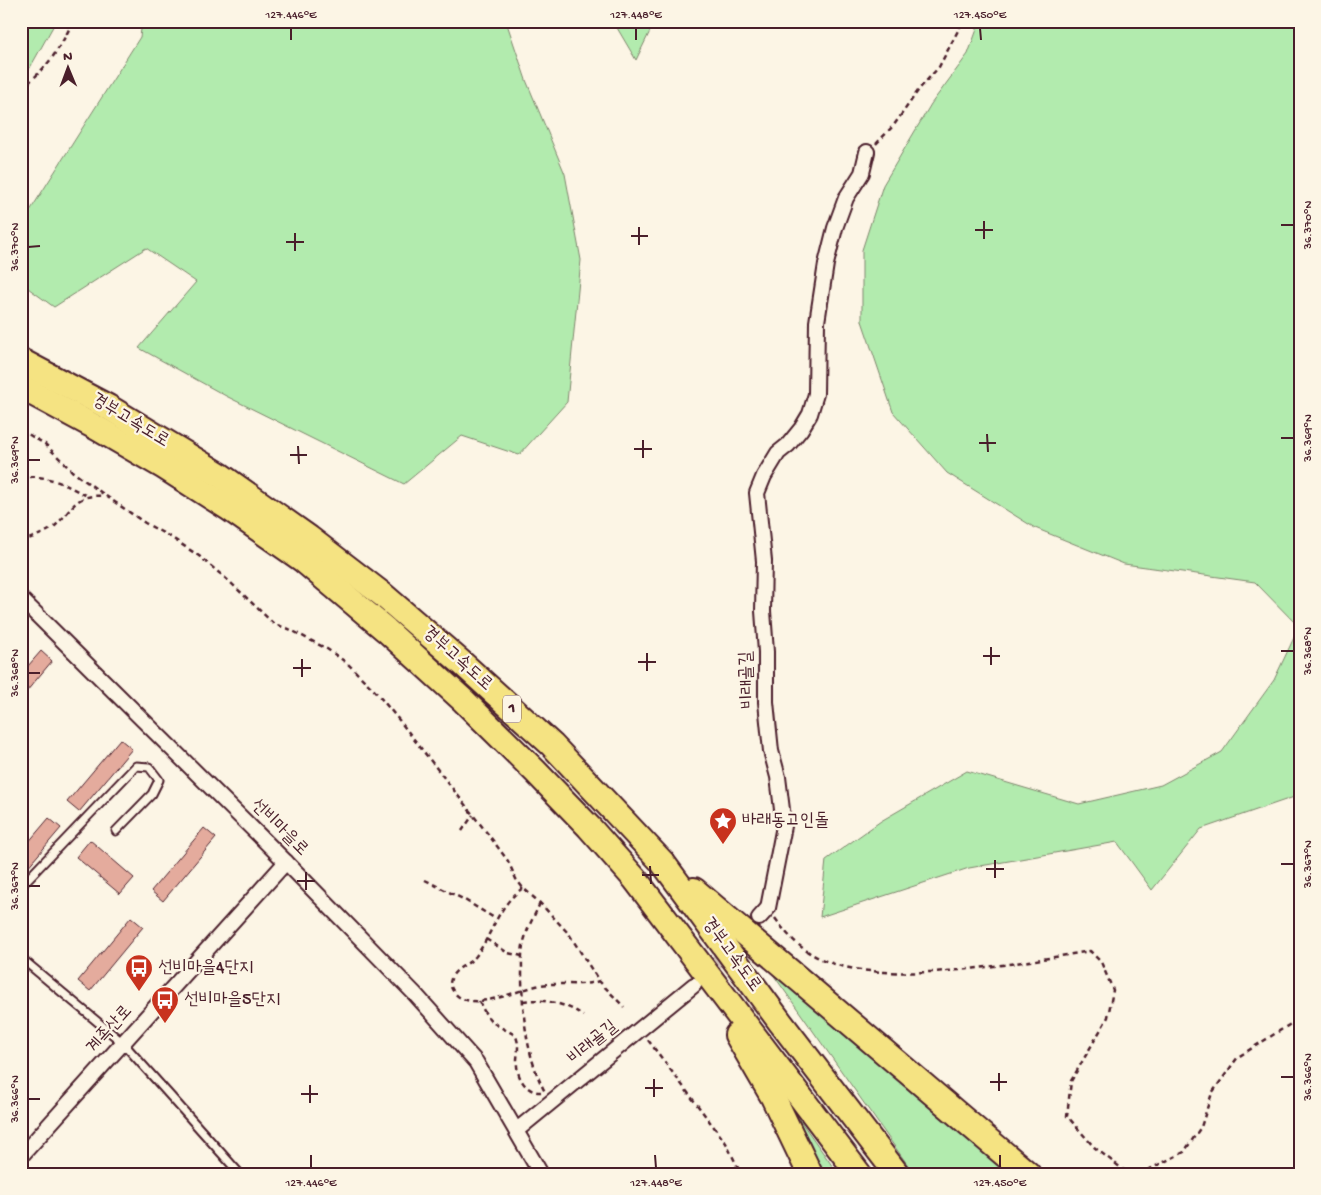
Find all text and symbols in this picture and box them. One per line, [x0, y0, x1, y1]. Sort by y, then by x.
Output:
text: 127.446°E [264, 9, 317, 23]
text: 127.448°E [609, 9, 662, 23]
text: 127.450°E [953, 9, 1007, 23]
north arrow [42, 42, 92, 92]
text: N [63, 49, 73, 66]
text: 36.370°N [1302, 201, 1316, 250]
text: 36.370°N [9, 223, 23, 272]
street label: 경부고속도로 [87, 390, 173, 452]
text: 36.369°N [1302, 414, 1316, 463]
text: 36.369°N [9, 436, 23, 485]
street label: 경부고속도로 [418, 622, 496, 696]
text: 36.368°N [1302, 627, 1316, 676]
text: 36.368°N [9, 649, 23, 698]
street label: 비래골길 [736, 650, 760, 709]
road number: 1 [503, 696, 521, 722]
street label: 선비마을로 [246, 795, 312, 861]
place icon: 바래동고인돌 [708, 806, 738, 845]
place label: 바래동고인돌 [742, 811, 829, 832]
text: 36.367°N [1302, 840, 1316, 889]
text: 36.367°N [9, 862, 23, 911]
street label: 경부고속도로 [697, 914, 765, 996]
bus stop icon: 선비마을4단지 [124, 953, 154, 992]
place label: 선비마을4단지 [158, 958, 253, 979]
bus stop icon: 선비마을5단지 [150, 985, 180, 1024]
place label: 선비마을5단지 [184, 990, 280, 1011]
street label: 계족산로 [83, 1001, 137, 1059]
street label: 비래골길 [564, 1016, 623, 1069]
text: 36.366°N [1302, 1053, 1316, 1102]
text: 36.366°N [9, 1075, 23, 1124]
text: 127.446°E [284, 1177, 337, 1191]
text: 127.448°E [629, 1177, 682, 1191]
text: 127.450°E [973, 1177, 1027, 1191]

